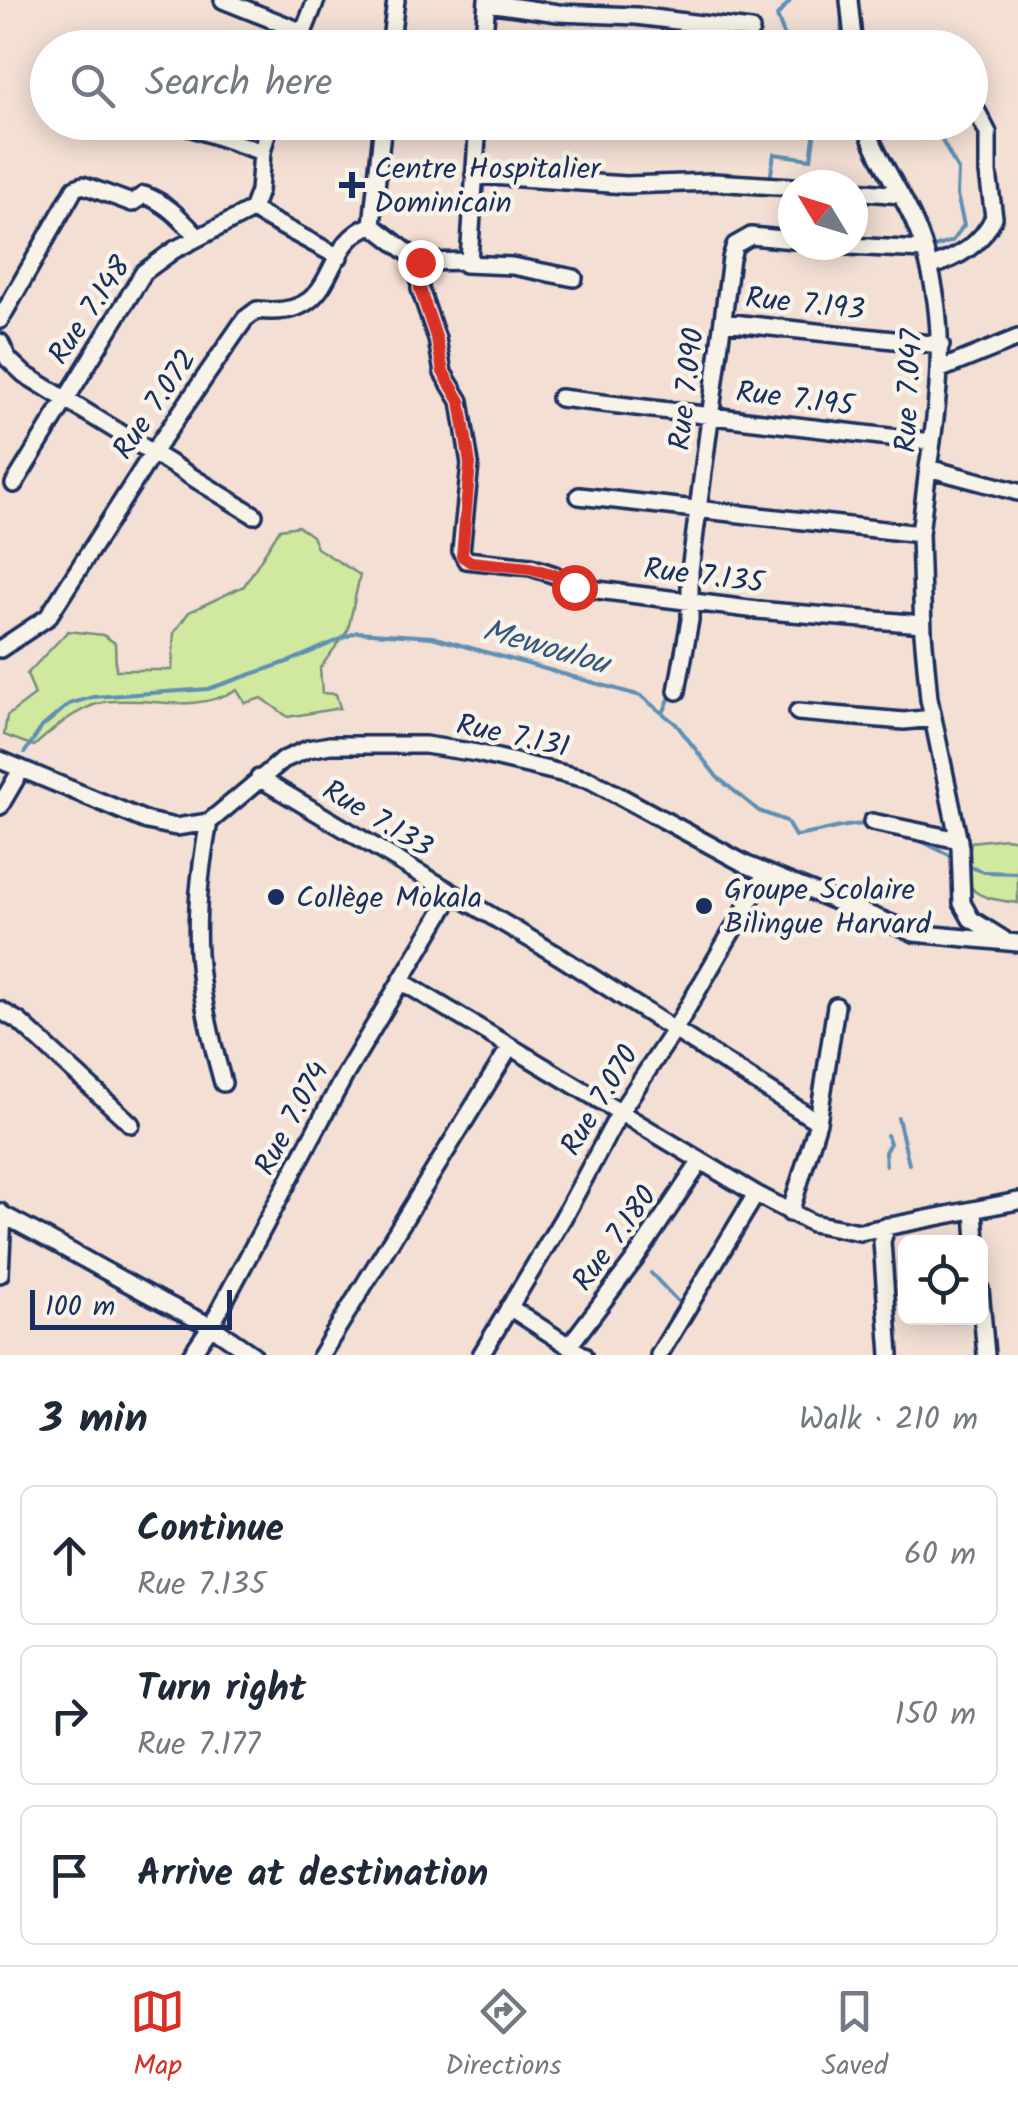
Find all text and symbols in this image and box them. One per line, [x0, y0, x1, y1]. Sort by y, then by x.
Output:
search box [30, 30, 988, 140]
text: Search here [145, 55, 332, 115]
icon: search [65, 58, 120, 113]
place label: Centre Hospitalier Dominicain [374, 146, 602, 228]
north arrow [778, 170, 868, 260]
marker: Centre Hospitalier Dominicain [339, 172, 365, 198]
route end [398, 240, 444, 286]
street label: Rue 7.148 [37, 246, 145, 375]
street label: Rue 7.193 [743, 275, 867, 335]
street label: Rue 7.090 [657, 325, 719, 453]
street label: Rue 7.047 [883, 327, 937, 454]
street label: Rue 7.072 [101, 340, 210, 470]
street label: Rue 7.195 [733, 369, 858, 431]
street label: Rue 7.135 [641, 546, 769, 608]
route start [552, 565, 598, 611]
water label: Mewoulou [476, 606, 618, 692]
street label: Rue 7.131 [452, 702, 574, 772]
street label: Rue 7.133 [312, 768, 442, 872]
place label: Groupe Scolaire Bilingue Harvard [724, 867, 932, 949]
place label: Collège Mokala [296, 875, 482, 923]
marker: Collège Mokala [265, 886, 287, 908]
marker: Groupe Scolaire Bilingue Harvard [693, 895, 715, 917]
street label: Rue 7.070 [549, 1036, 653, 1166]
street label: Rue 7.074 [243, 1053, 343, 1185]
street label: Rue 7.180 [561, 1176, 671, 1302]
map controls [898, 1235, 988, 1325]
button: locate [898, 1235, 988, 1325]
scale bar [30, 1285, 232, 1330]
text: 100 m [45, 1285, 115, 1330]
text: 3 min [40, 1387, 148, 1454]
text: Walk · 210 m [799, 1395, 978, 1446]
text: Continue [137, 1500, 284, 1560]
icon: ahead [42, 1528, 97, 1583]
text: 60 m [904, 1530, 976, 1581]
text: Rue 7.135 [137, 1560, 266, 1611]
text: Turn right [137, 1660, 306, 1720]
icon: right [42, 1688, 97, 1743]
text: 150 m [894, 1690, 976, 1741]
text: Rue 7.177 [137, 1720, 260, 1771]
text: Arrive at destination [137, 1845, 488, 1905]
icon: arrive [42, 1848, 97, 1903]
tab: Map [130, 1984, 185, 2089]
tab: Directions [445, 1984, 561, 2089]
tab: Saved [822, 1984, 888, 2089]

